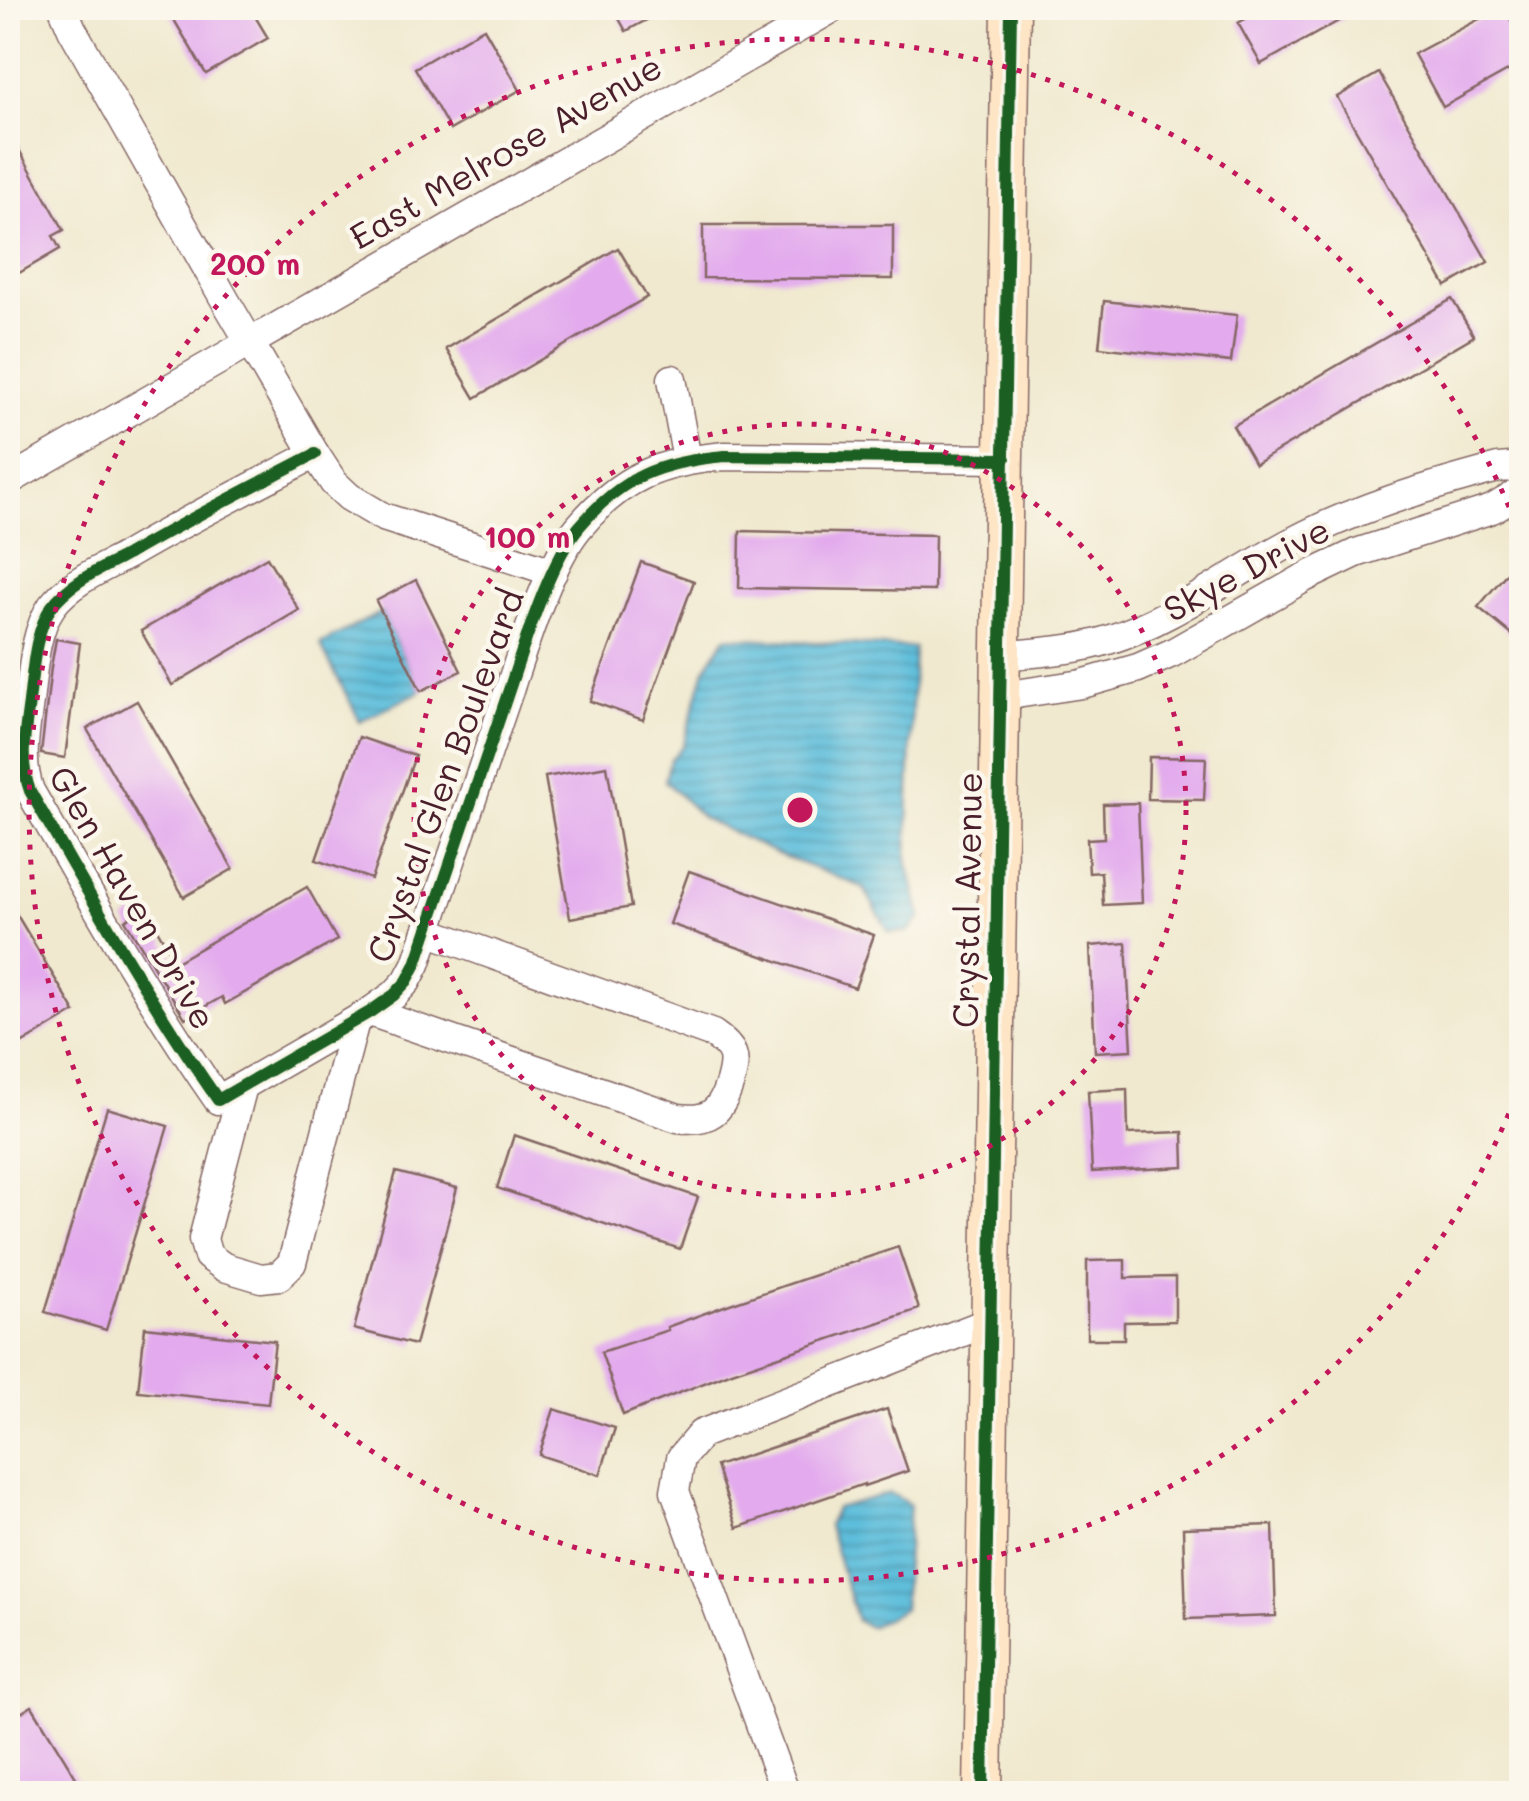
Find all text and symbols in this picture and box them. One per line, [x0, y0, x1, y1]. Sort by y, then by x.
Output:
street label: East Melrose Avenue [341, 42, 669, 258]
text: 200 m [210, 243, 300, 283]
street label: Skye Drive [1155, 505, 1337, 631]
text: 100 m [484, 516, 570, 556]
street label: Crystal Glen Boulevard [355, 582, 533, 968]
street label: Glen Haven Drive [40, 757, 228, 1037]
street label: Crystal Avenue [941, 772, 991, 1028]
centre of rings [782, 792, 818, 828]

